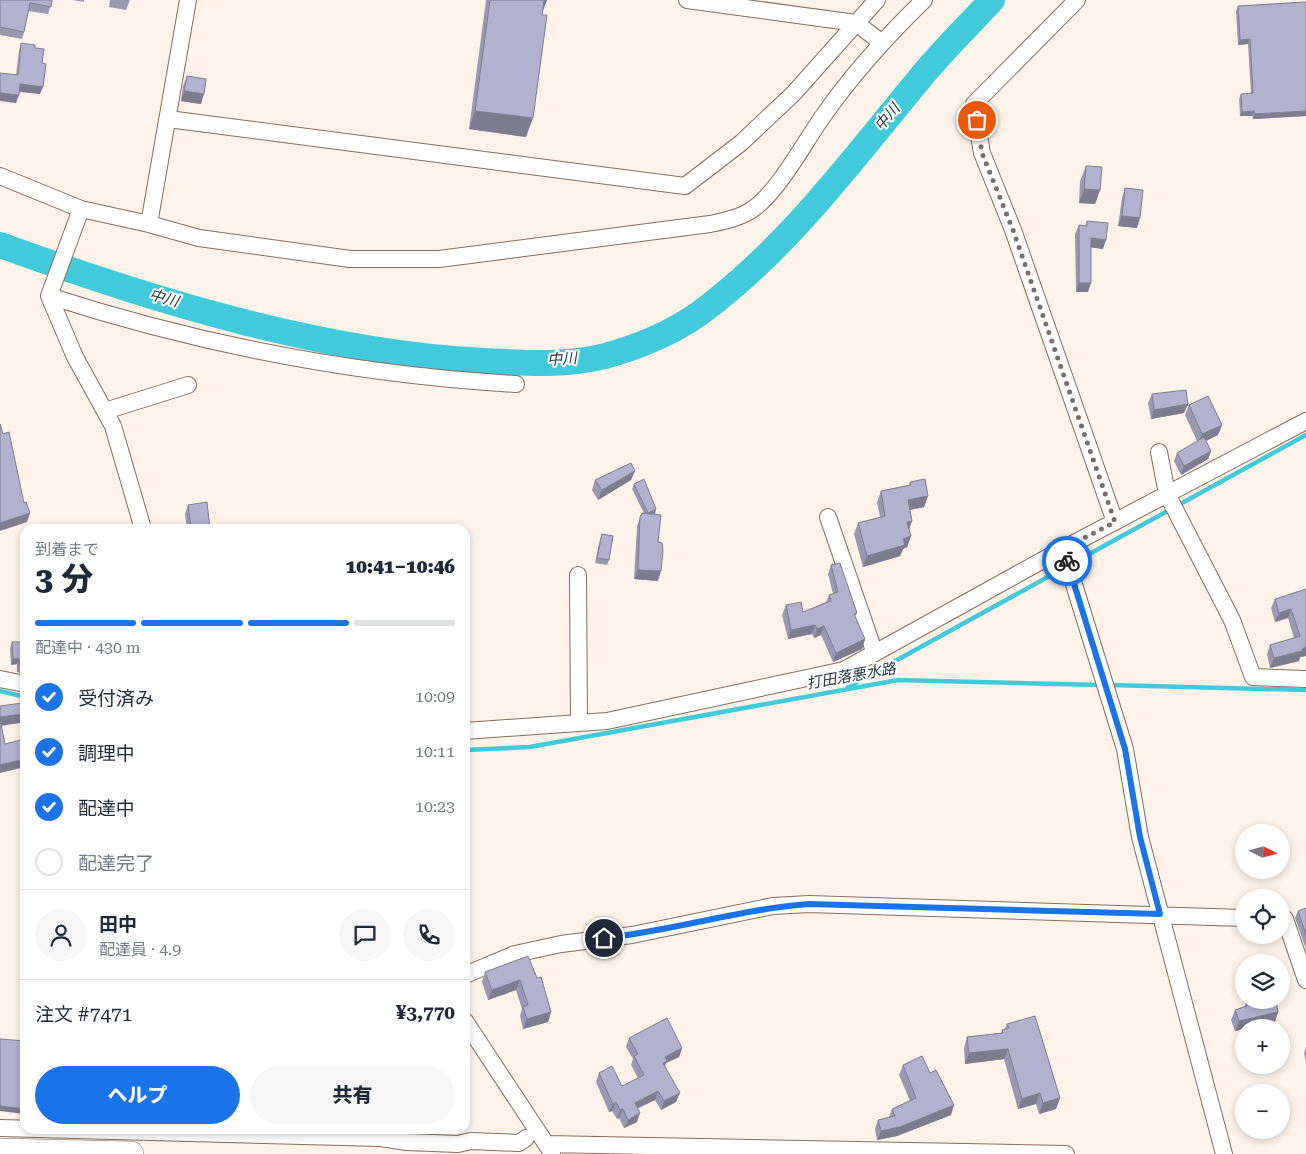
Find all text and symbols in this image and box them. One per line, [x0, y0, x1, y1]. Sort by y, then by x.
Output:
water label: 中川 [870, 98, 905, 134]
pin [956, 99, 998, 141]
icon: bag [963, 106, 991, 134]
water label: 中川 [147, 285, 183, 311]
water label: 中川 [546, 349, 580, 369]
courier [1042, 536, 1092, 586]
text: 到着まで [35, 540, 99, 559]
icon: bike [1053, 547, 1081, 575]
text: 10:41–10:46 [346, 555, 455, 578]
text: 3 分 [35, 560, 93, 598]
text: 配達中 · 430 m [35, 638, 141, 657]
water label: 打田落悪水路 [805, 659, 899, 693]
icon: check [35, 683, 63, 711]
text: 受付済み [78, 687, 154, 710]
text: 10:09 [415, 687, 455, 706]
icon: check [35, 738, 63, 766]
text: 調理中 [78, 742, 135, 765]
text: 10:11 [415, 742, 455, 761]
icon: check [35, 793, 63, 821]
text: 配達中 [78, 797, 135, 820]
text: 10:23 [415, 797, 455, 816]
north arrow [1235, 824, 1290, 879]
map controls [1235, 824, 1290, 1139]
text: 配達完了 [78, 852, 154, 875]
button: locate [1235, 889, 1290, 944]
button: person [35, 909, 87, 961]
button: chat [339, 909, 391, 961]
button: phone [403, 909, 455, 961]
text: 田中 [99, 913, 137, 936]
pin [583, 917, 625, 959]
icon: home [590, 924, 618, 952]
text: 配達員 · 4.9 [99, 940, 181, 959]
button: layers [1235, 954, 1290, 1009]
text: ¥3,770 [396, 1001, 455, 1024]
text: 注文 #7471 [35, 1003, 132, 1026]
button: + [1235, 1019, 1290, 1074]
button: ヘルプ [35, 1066, 240, 1124]
button: 共有 [250, 1066, 455, 1124]
button: − [1235, 1084, 1290, 1139]

